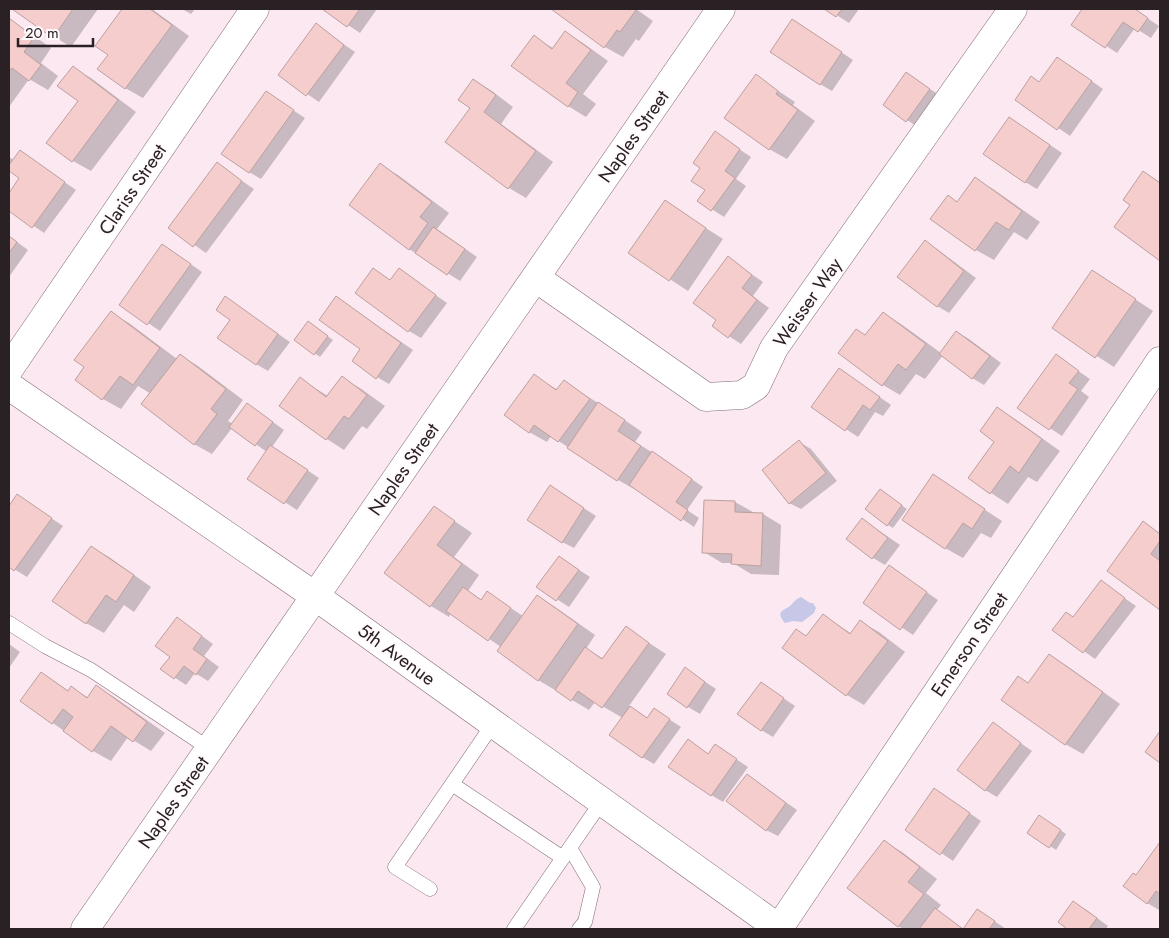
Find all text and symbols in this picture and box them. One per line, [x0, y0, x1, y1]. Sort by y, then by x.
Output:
scale bar [18, 15, 92, 47]
text: 20 m [25, 22, 59, 44]
street label: Naples Street [592, 84, 676, 188]
street label: Clariss Street [92, 138, 173, 240]
street label: Weisser Way [767, 252, 849, 352]
street label: Naples Street [362, 417, 446, 521]
street label: Emerson Street [924, 586, 1015, 702]
street label: 5th Avenue [352, 617, 441, 692]
street label: Naples Street [132, 750, 216, 854]

